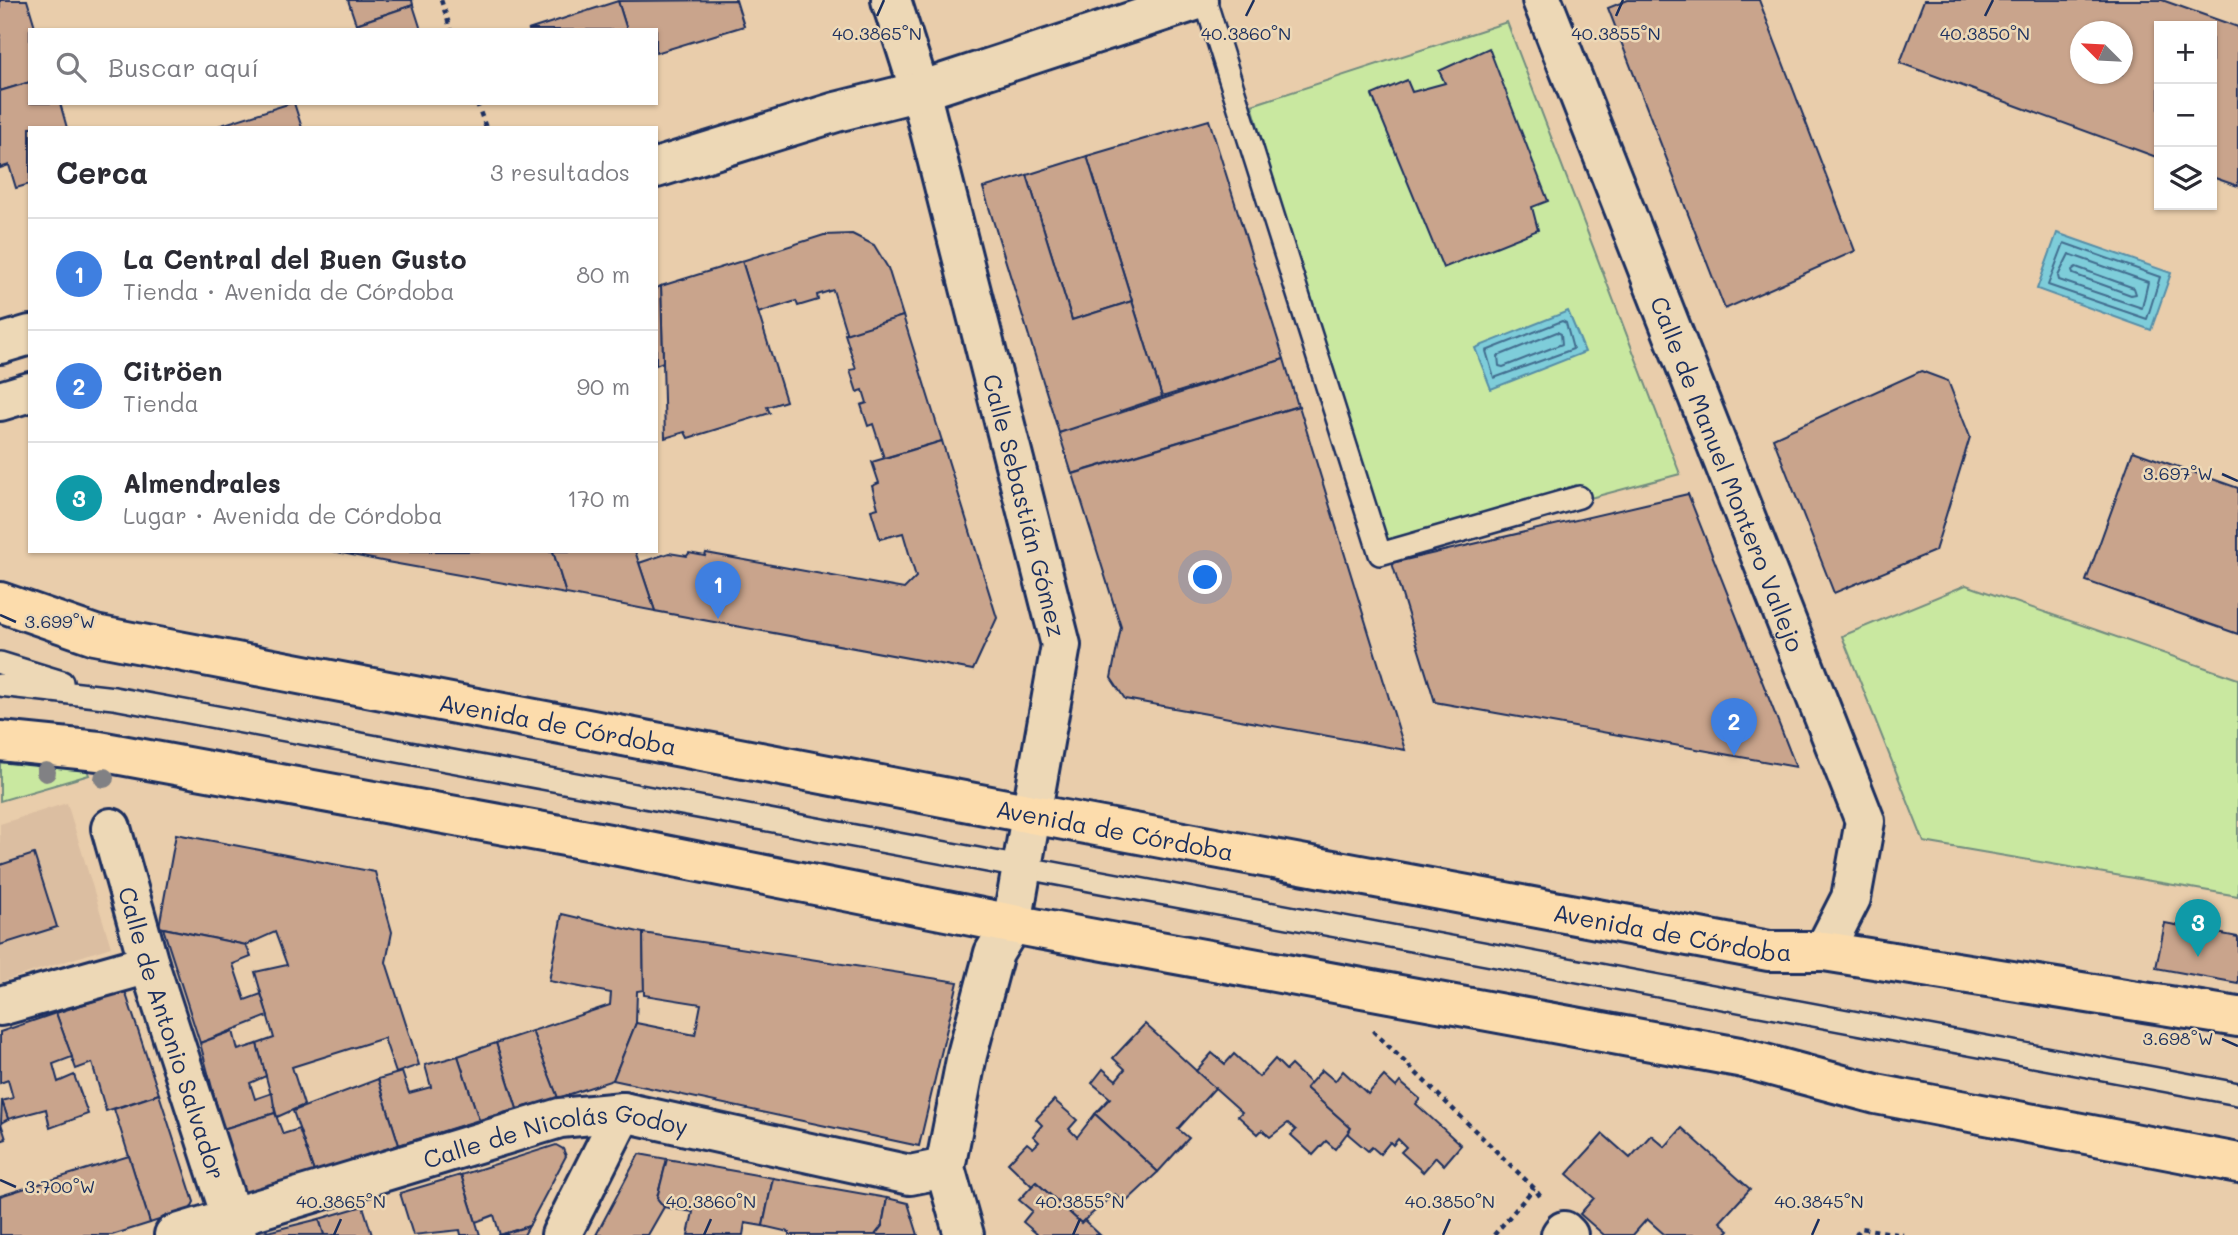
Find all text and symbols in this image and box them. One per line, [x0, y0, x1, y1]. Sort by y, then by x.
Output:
text: 40.3865°N [832, 21, 922, 45]
text: 40.3860°N [1201, 21, 1291, 45]
text: 40.3855°N [1571, 21, 1661, 45]
text: 40.3850°N [1940, 21, 2030, 45]
north arrow [2070, 21, 2133, 84]
map controls [2154, 21, 2217, 210]
button: + [2154, 21, 2217, 84]
search box [28, 28, 658, 105]
icon: search [52, 48, 90, 86]
text: Buscar aquí [108, 50, 259, 84]
button: − [2154, 84, 2217, 147]
button: layers [2154, 147, 2217, 210]
text: Cerca [56, 152, 148, 192]
text: 3 resultados [490, 157, 630, 187]
text: La Central del Buen Gusto [123, 242, 466, 276]
text: 1 [74, 259, 84, 289]
text: 80 m [576, 259, 630, 289]
text: Tienda · Avenida de Córdoba [123, 276, 455, 306]
street label: Calle de Manuel Montero Vallejo [1644, 292, 1812, 656]
text: Citröen [123, 354, 222, 388]
text: 2 [73, 371, 85, 401]
text: 90 m [577, 371, 630, 401]
street label: Calle Sebastián Gómez [977, 371, 1074, 640]
text: Tienda [123, 388, 199, 418]
text: 3.697°W [2143, 461, 2213, 485]
text: Almendrales [123, 466, 281, 500]
text: 3 [72, 483, 86, 513]
text: 170 m [567, 483, 630, 513]
text: Lugar · Avenida de Córdoba [123, 500, 443, 530]
your location [1188, 560, 1222, 594]
pin: 1 [695, 561, 741, 619]
text: 3.699°W [25, 609, 95, 633]
street label: Avenida de Córdoba [437, 686, 679, 761]
pin: 2 [1711, 698, 1757, 756]
street label: Avenida de Córdoba [994, 792, 1236, 867]
street label: Calle de Antonio Salvador [113, 883, 233, 1183]
street label: Avenida de Córdoba [1551, 896, 1791, 968]
pin: 3 [2175, 899, 2221, 957]
text: 3.698°W [2142, 1026, 2214, 1050]
street label: Calle de Nicolás Godoy [419, 1095, 691, 1174]
text: 3.700°W [25, 1174, 95, 1198]
text: 40.3865°N [296, 1189, 386, 1213]
text: 40.3860°N [666, 1189, 756, 1213]
text: 40.3855°N [1035, 1189, 1125, 1213]
text: 40.3850°N [1405, 1189, 1495, 1213]
text: 40.3845°N [1774, 1189, 1864, 1213]

